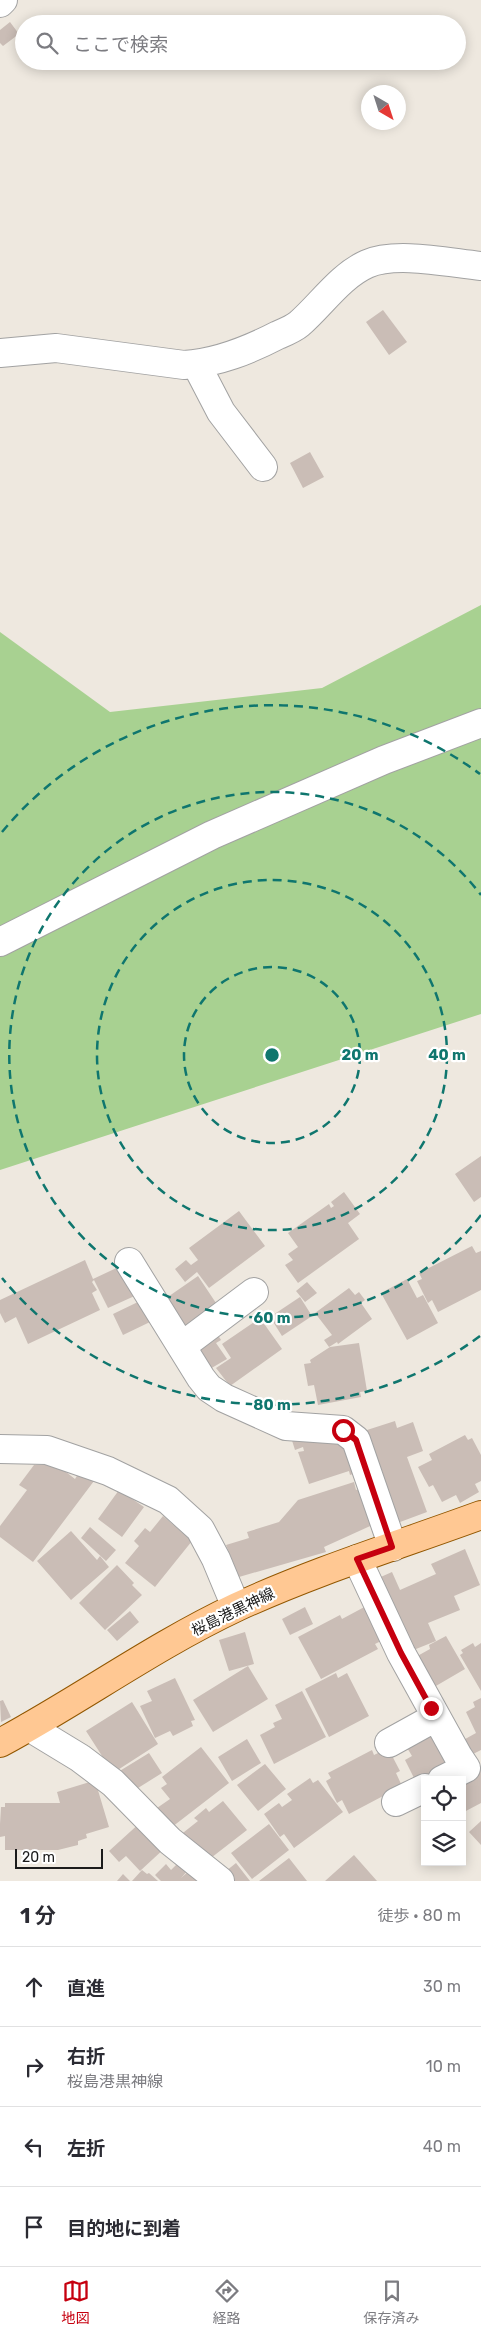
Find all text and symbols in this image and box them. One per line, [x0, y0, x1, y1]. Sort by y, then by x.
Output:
search box [15, 15, 466, 70]
icon: search [33, 29, 61, 57]
text: ここで検索 [73, 33, 168, 56]
north arrow [361, 85, 406, 130]
centre of rings [263, 1046, 281, 1064]
text: 20 m [342, 1046, 378, 1064]
text: 40 m [428, 1046, 466, 1064]
text: 60 m [254, 1309, 290, 1327]
text: 80 m [253, 1396, 291, 1414]
route start [332, 1419, 355, 1442]
street label: 桜島港黒神線 [189, 1584, 277, 1640]
route end [420, 1697, 443, 1720]
map controls [421, 1776, 466, 1866]
button: locate [421, 1776, 466, 1821]
button: layers [421, 1821, 466, 1866]
scale bar [15, 1846, 102, 1869]
text: 20 m [22, 1849, 55, 1866]
text: 1 分 [20, 1903, 56, 1928]
text: 徒歩 · 80 m [377, 1906, 461, 1925]
icon: ahead [20, 1973, 48, 2001]
text: 直進 [67, 1977, 105, 2000]
text: 30 m [423, 1977, 461, 1996]
text: 右折 [67, 2045, 105, 2068]
icon: right [20, 2053, 48, 2081]
text: 10 m [426, 2057, 461, 2076]
text: 桜島港黒神線 [67, 2072, 163, 2091]
icon: left [20, 2133, 48, 2161]
text: 左折 [67, 2137, 105, 2160]
text: 40 m [423, 2137, 461, 2156]
icon: arrive [20, 2213, 48, 2241]
text: 目的地に到着 [67, 2217, 181, 2240]
tab: 地図 [62, 2277, 90, 2327]
tab: 経路 [213, 2277, 241, 2327]
tab: 保存済み [364, 2277, 420, 2327]

